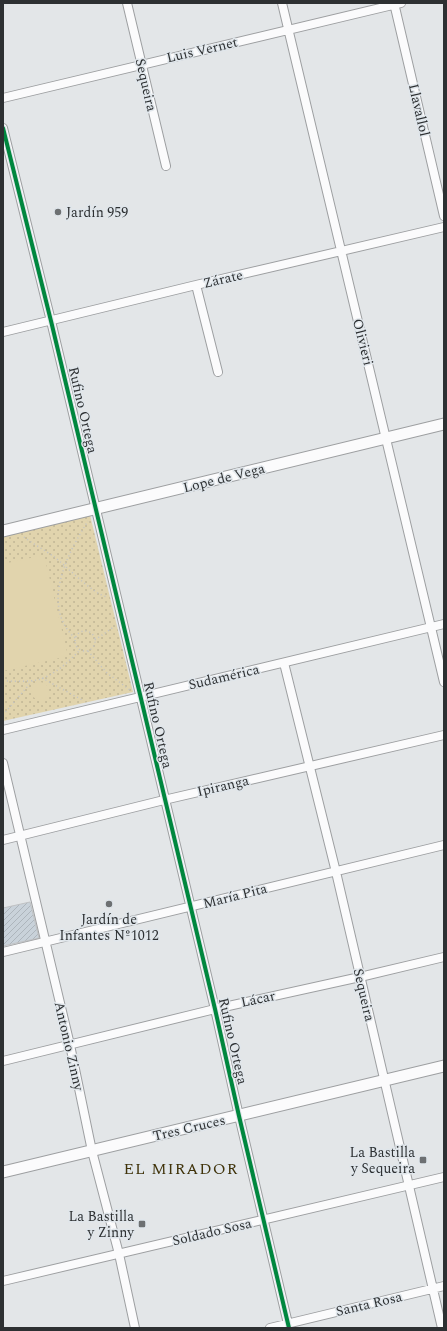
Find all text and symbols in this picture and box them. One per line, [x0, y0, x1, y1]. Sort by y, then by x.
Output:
street label: Luis Vernet [164, 32, 240, 68]
street label: Sequeira [130, 56, 162, 114]
street label: Llavallol [403, 82, 435, 138]
place label: Jardín 959 [66, 202, 128, 223]
marker: Jardín 959 [53, 207, 63, 217]
street label: Zárate [201, 264, 245, 294]
street label: Olivieri [347, 316, 379, 368]
street label: Rufino Ortega [63, 365, 103, 456]
street label: Lope de Vega [181, 458, 267, 498]
street label: Sudamérica [186, 659, 262, 695]
street label: Rufino Ortega [138, 680, 178, 771]
street label: Ipiranga [195, 770, 251, 802]
street label: María Pita [201, 878, 270, 914]
marker: Jardín de Infantes Nº1012 [104, 899, 114, 909]
place label: Jardín de Infantes Nº1012 [59, 909, 159, 946]
street label: Sequeira [348, 966, 380, 1024]
street label: Lácar [239, 985, 278, 1013]
street label: Rufino Ortega [213, 996, 253, 1087]
street label: Antonio Zinny [49, 999, 90, 1094]
street label: Tres Cruces [151, 1109, 227, 1147]
place label: La Bastilla y Sequeira [349, 1142, 415, 1179]
marker: La Bastilla y Sequeira [418, 1155, 428, 1165]
district label: EL MIRADOR [124, 1157, 238, 1181]
place label: La Bastilla y Zinny [68, 1206, 135, 1243]
street label: Soldado Sosa [170, 1213, 254, 1251]
marker: La Bastilla y Zinny [137, 1219, 147, 1229]
street label: Santa Rosa [334, 1286, 405, 1322]

